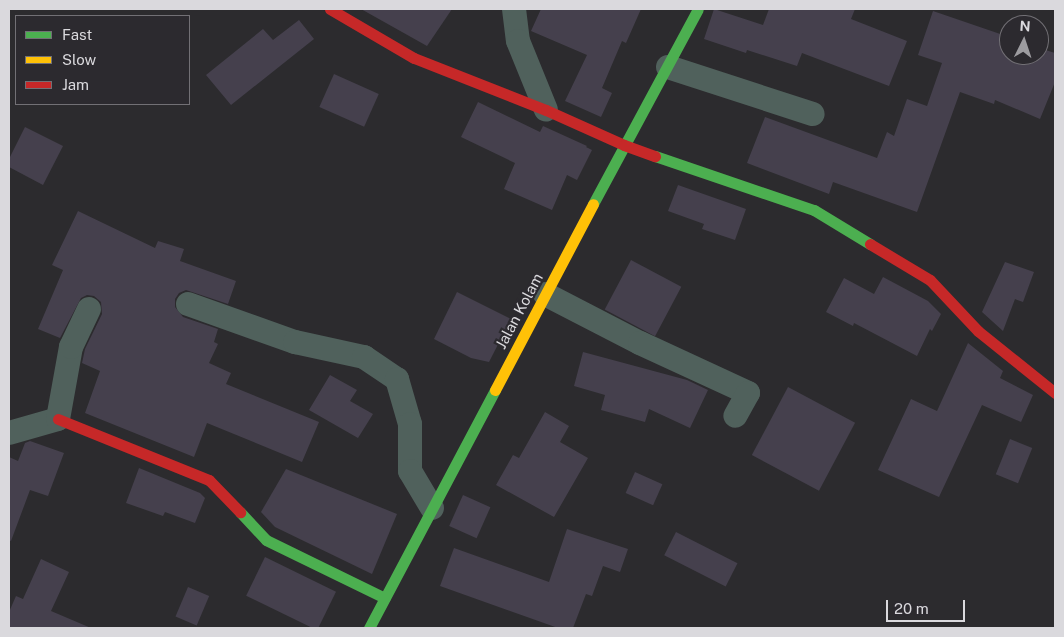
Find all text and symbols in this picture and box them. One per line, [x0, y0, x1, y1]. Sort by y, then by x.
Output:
legend [15, 15, 190, 105]
north arrow [999, 15, 1049, 65]
text: N [1019, 18, 1031, 34]
text: Fast [62, 26, 92, 43]
text: Slow [62, 51, 96, 68]
text: Jam [62, 76, 89, 93]
street label: Jalan Kolam [492, 270, 546, 352]
scale bar [889, 590, 968, 622]
text: 20 m [894, 600, 929, 617]

